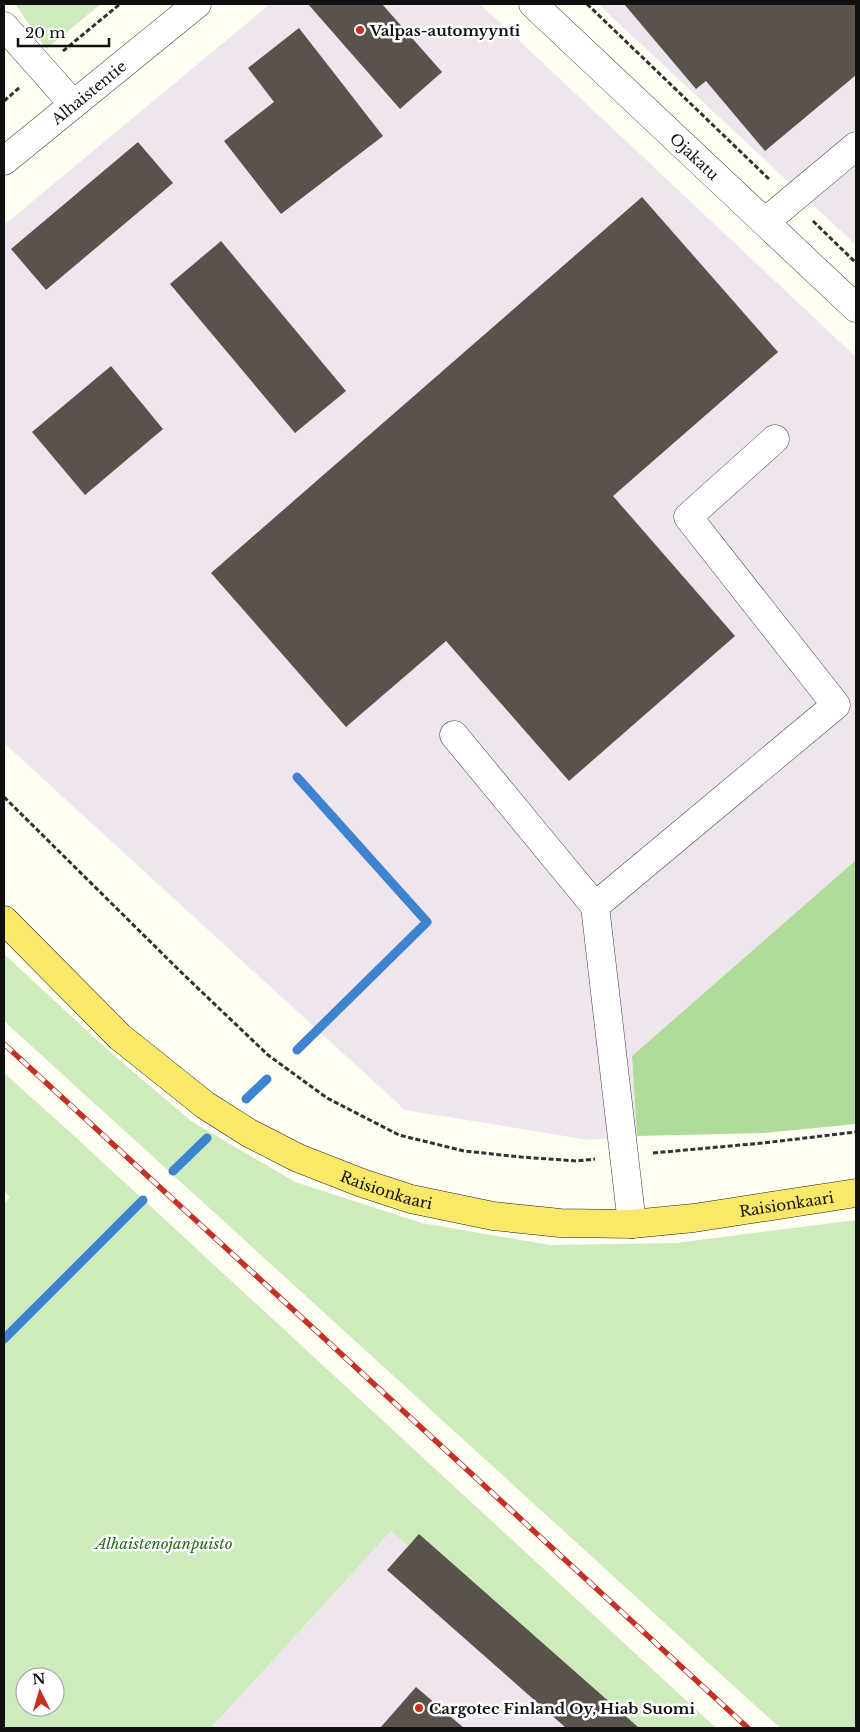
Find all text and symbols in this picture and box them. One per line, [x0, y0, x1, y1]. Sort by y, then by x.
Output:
scale bar [18, 15, 109, 47]
place label: Valpas-automyynti [369, 21, 521, 40]
text: 20 m [25, 23, 65, 42]
marker: Valpas-automyynti [354, 24, 366, 36]
street label: Alhaistentie [46, 56, 130, 129]
street label: Ojakatu [666, 129, 723, 184]
street label: Raisionkaari [338, 1166, 434, 1213]
street label: Raisionkaari [738, 1187, 835, 1220]
park label: Alhaistenojanpuisto [93, 1534, 233, 1553]
north arrow [15, 1667, 65, 1717]
text: N [32, 1670, 46, 1689]
place label: Cargotec Finland Oy, Hiab Suomi [429, 1699, 695, 1718]
marker: Cargotec Finland Oy, Hiab Suomi [413, 1702, 425, 1714]

